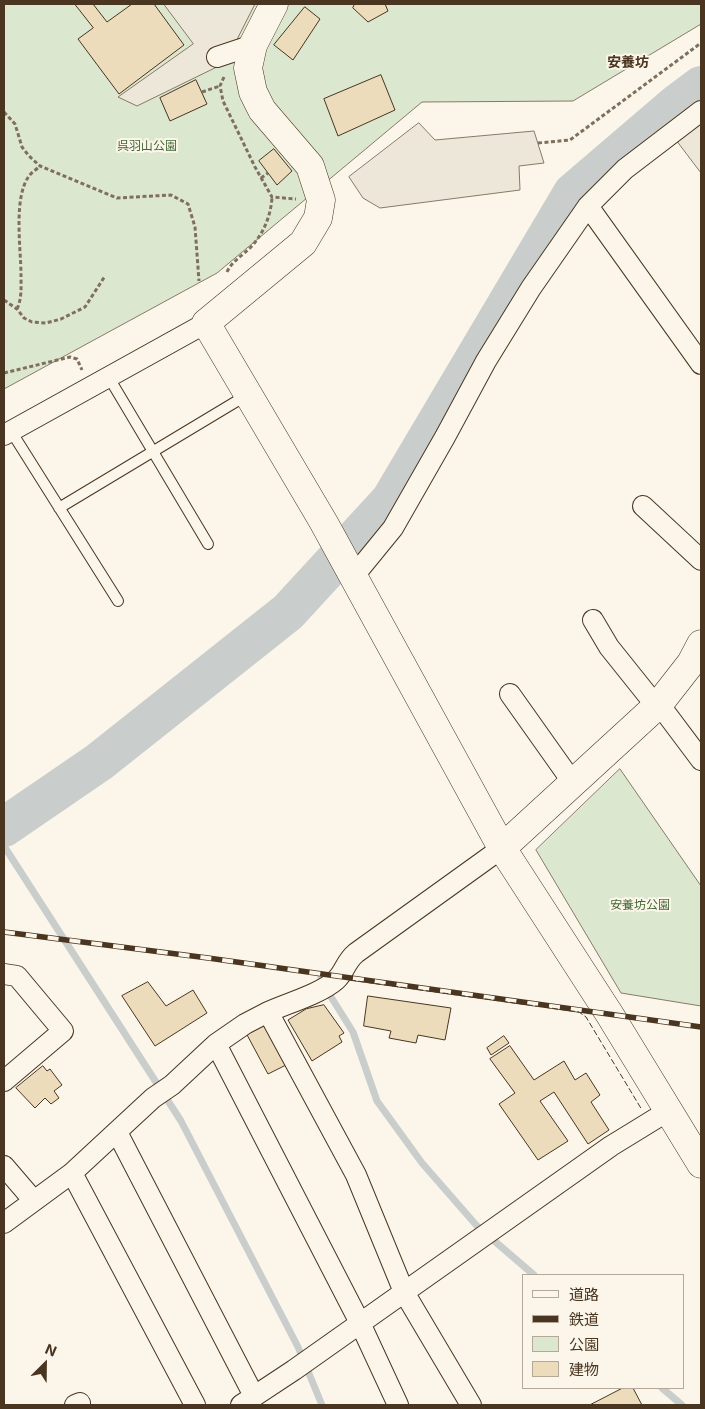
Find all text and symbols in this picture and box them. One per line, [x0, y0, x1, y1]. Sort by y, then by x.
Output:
district label: 安養坊 [607, 55, 649, 71]
park label: 呉羽山公園 [117, 139, 177, 153]
park label: 安養坊公園 [610, 898, 670, 912]
legend [522, 1274, 685, 1389]
text: 道路 [569, 1285, 599, 1304]
text: 鉄道 [569, 1310, 599, 1329]
text: 公園 [569, 1335, 599, 1354]
north arrow [20, 1339, 70, 1389]
text: N [43, 1340, 59, 1360]
text: 建物 [569, 1360, 599, 1379]

